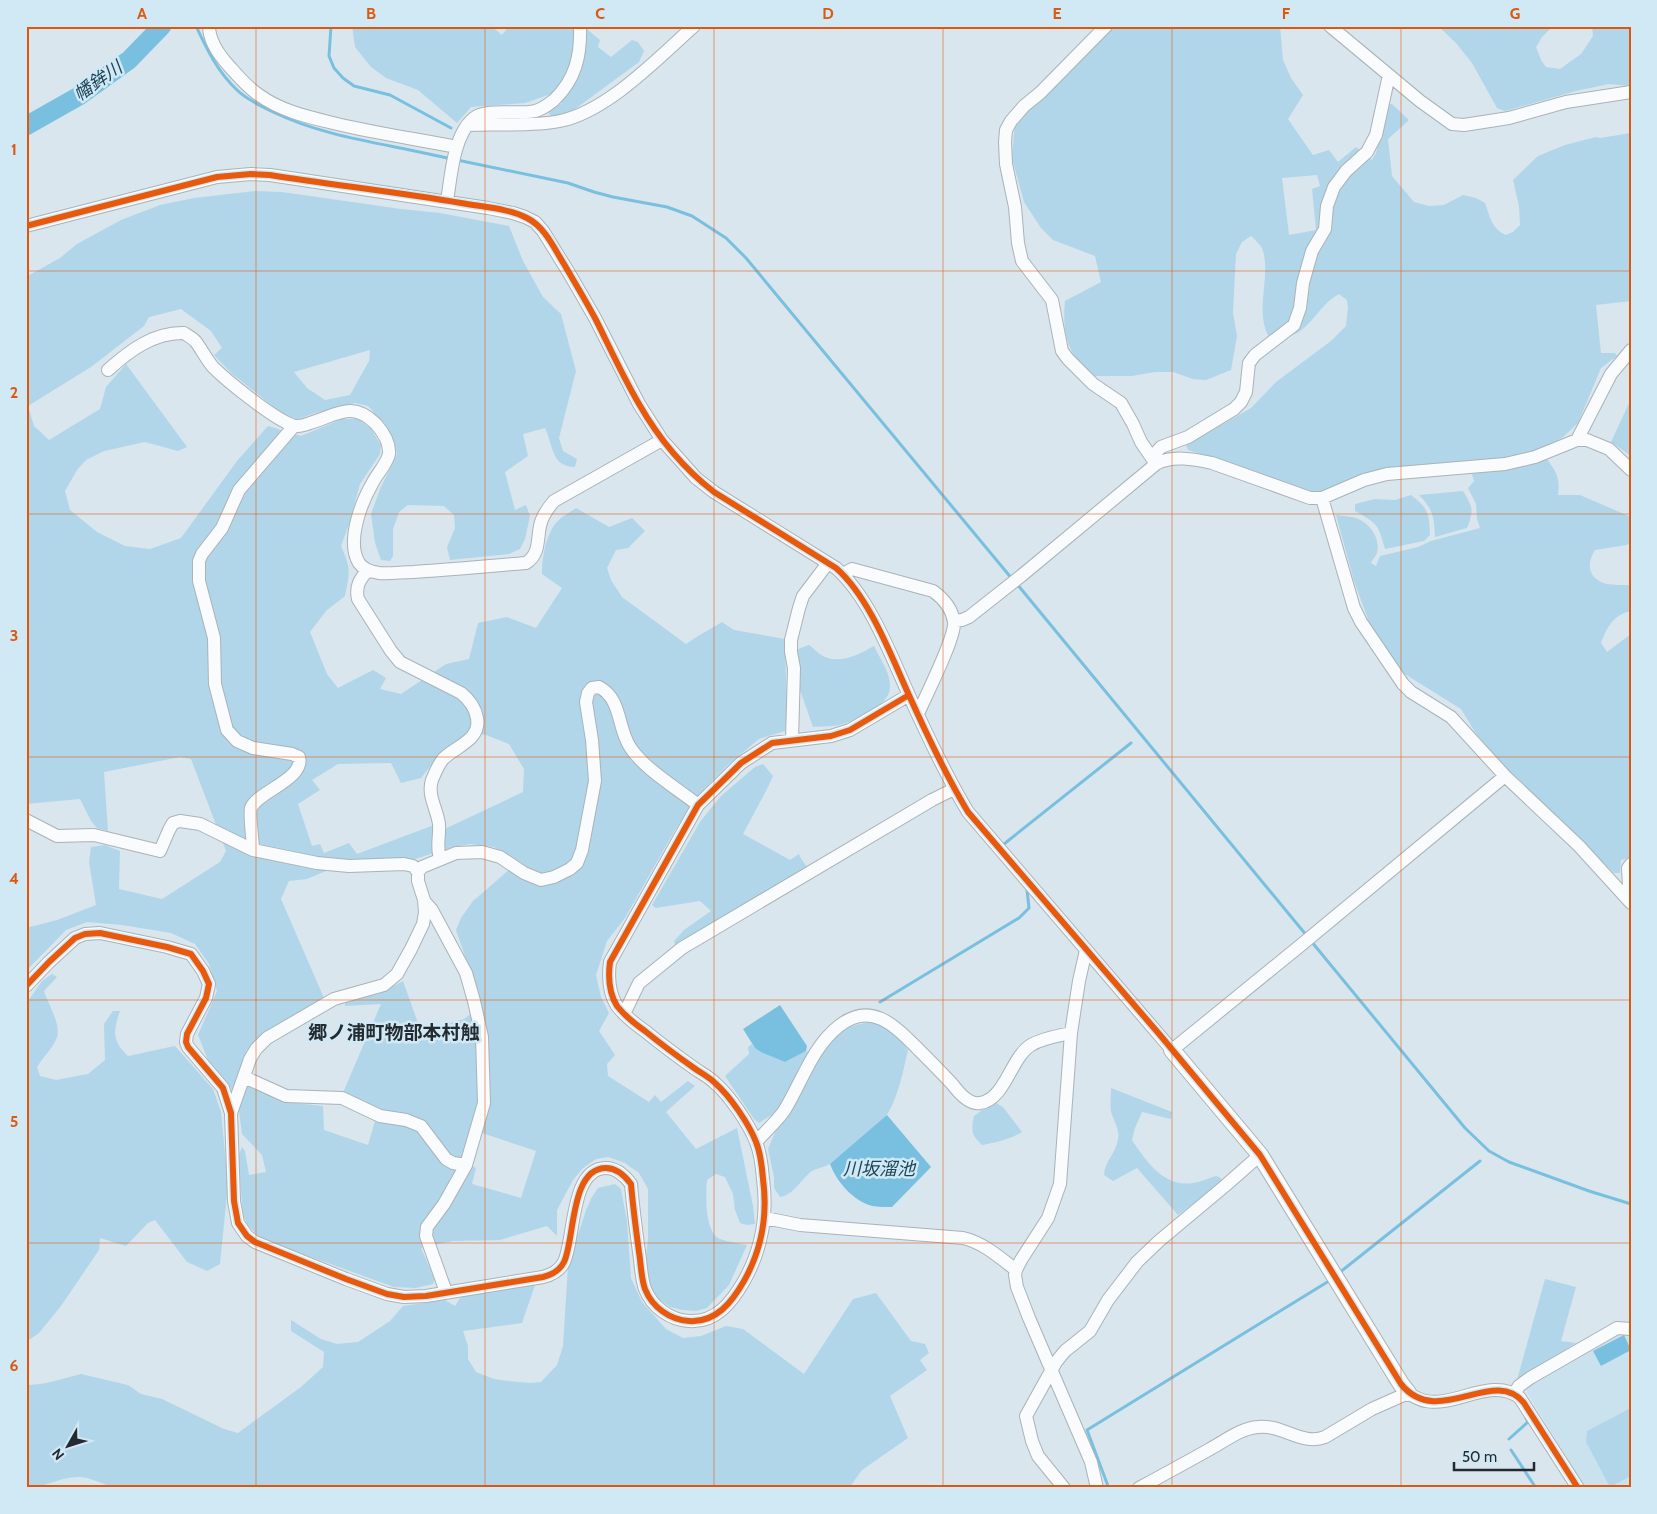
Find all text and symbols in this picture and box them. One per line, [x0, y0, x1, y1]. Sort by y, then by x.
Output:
text: A [137, 4, 147, 23]
text: B [366, 4, 376, 23]
text: C [595, 4, 605, 23]
text: D [822, 4, 834, 23]
text: E [1052, 4, 1062, 23]
text: F [1282, 4, 1291, 23]
text: G [1510, 4, 1520, 23]
water label: 幡鉾川 [70, 55, 128, 105]
text: 1 [11, 140, 17, 159]
text: 2 [10, 383, 18, 402]
text: 3 [10, 626, 18, 645]
text: 4 [9, 869, 19, 888]
district label: 郷ノ浦町物部本村触 [308, 1021, 480, 1044]
text: 5 [10, 1112, 18, 1131]
water label: 川坂溜池 [843, 1158, 917, 1180]
text: 6 [10, 1356, 19, 1375]
north arrow [42, 1422, 92, 1472]
scale bar [1454, 1439, 1534, 1471]
text: N [48, 1445, 68, 1464]
text: 50 m [1462, 1448, 1497, 1466]

